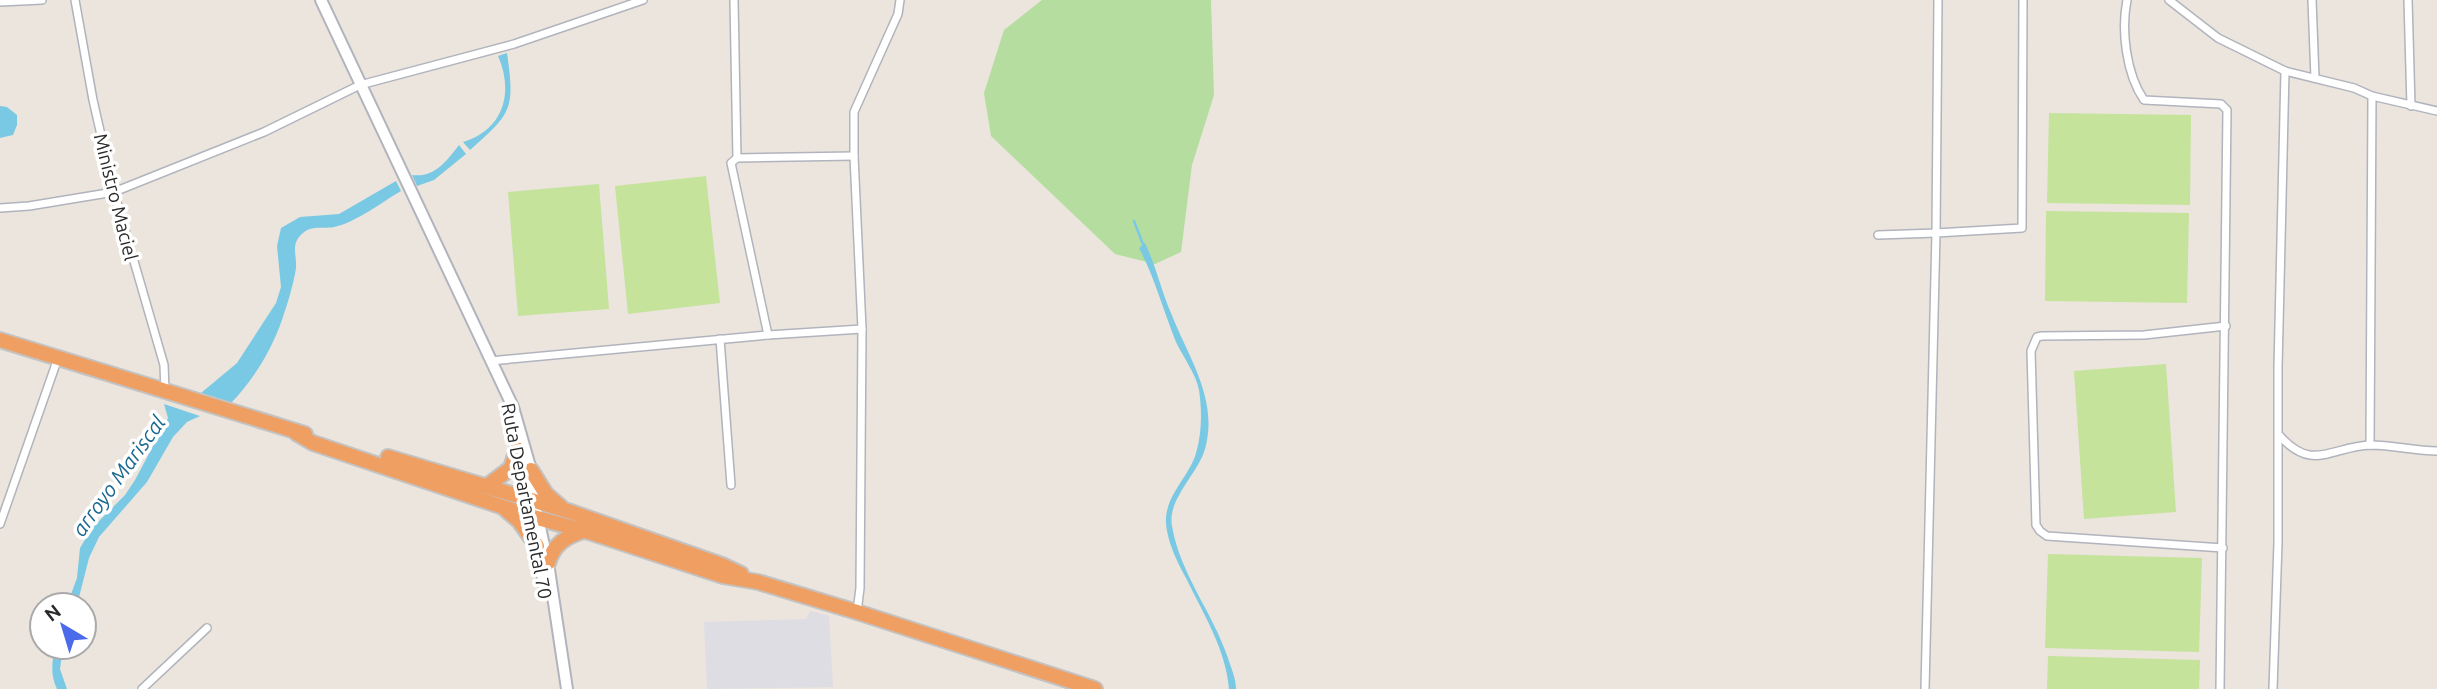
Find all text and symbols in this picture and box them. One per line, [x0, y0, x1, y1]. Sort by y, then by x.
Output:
street label: Ministro Maciel [90, 131, 142, 263]
street label: Ruta Departamental 70 [497, 401, 557, 601]
water label: arroyo Mariscal [67, 411, 170, 540]
north arrow [28, 591, 98, 661]
text: N [40, 600, 65, 626]

